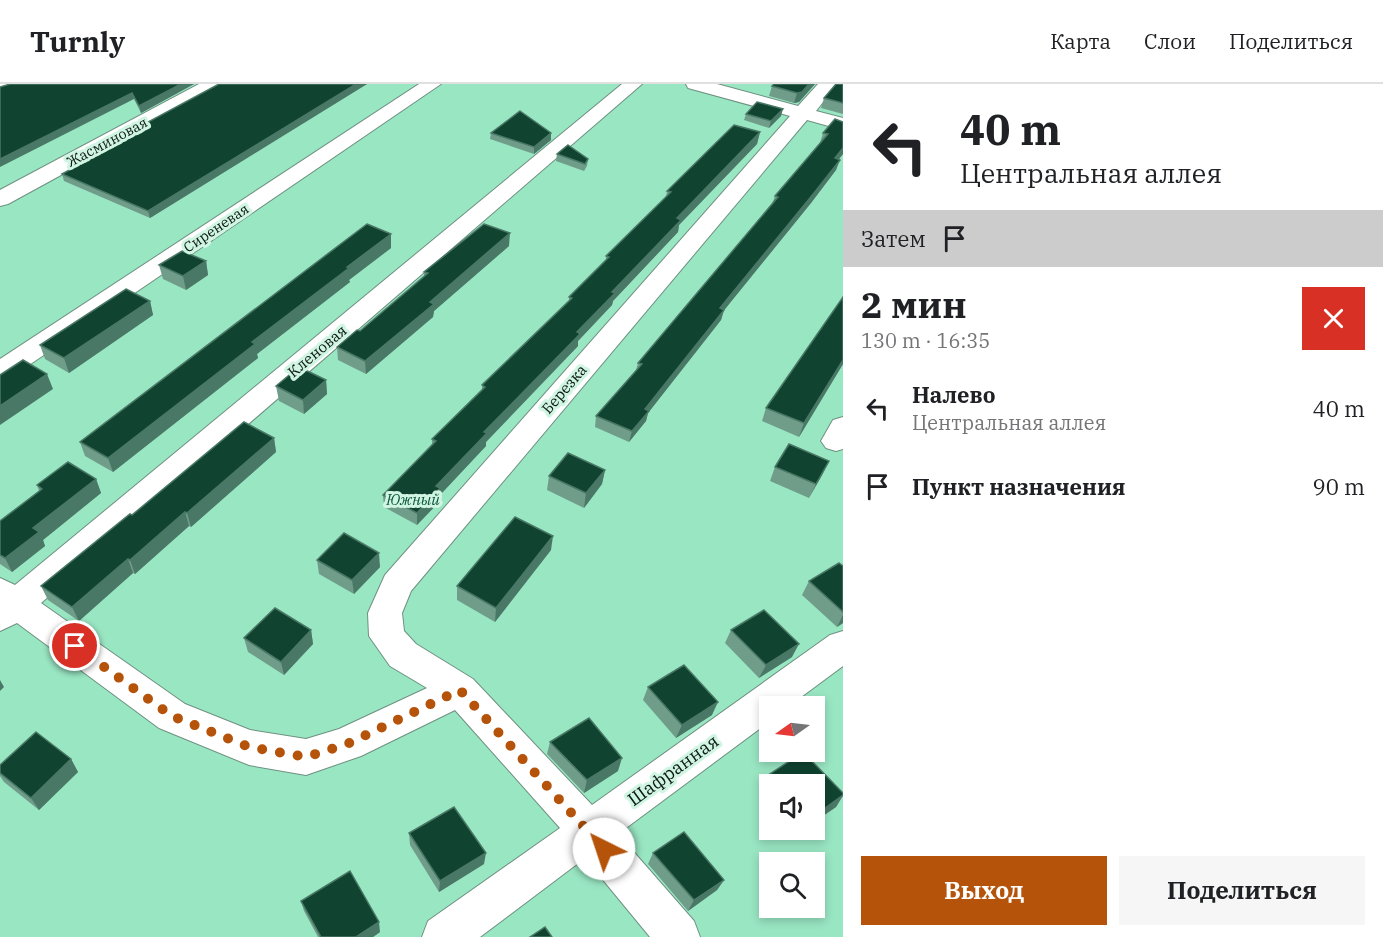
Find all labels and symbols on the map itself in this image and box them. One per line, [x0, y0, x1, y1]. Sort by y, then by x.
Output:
street label: Жасминовая [63, 113, 151, 171]
street label: Сиреневая [180, 200, 252, 256]
street label: Кленовая [284, 321, 350, 381]
street label: Березка [537, 360, 591, 418]
park label: Южный [385, 490, 440, 509]
pin [49, 620, 100, 671]
north arrow [759, 696, 825, 762]
street label: Шафранная [623, 729, 723, 811]
position arrow [572, 817, 636, 881]

